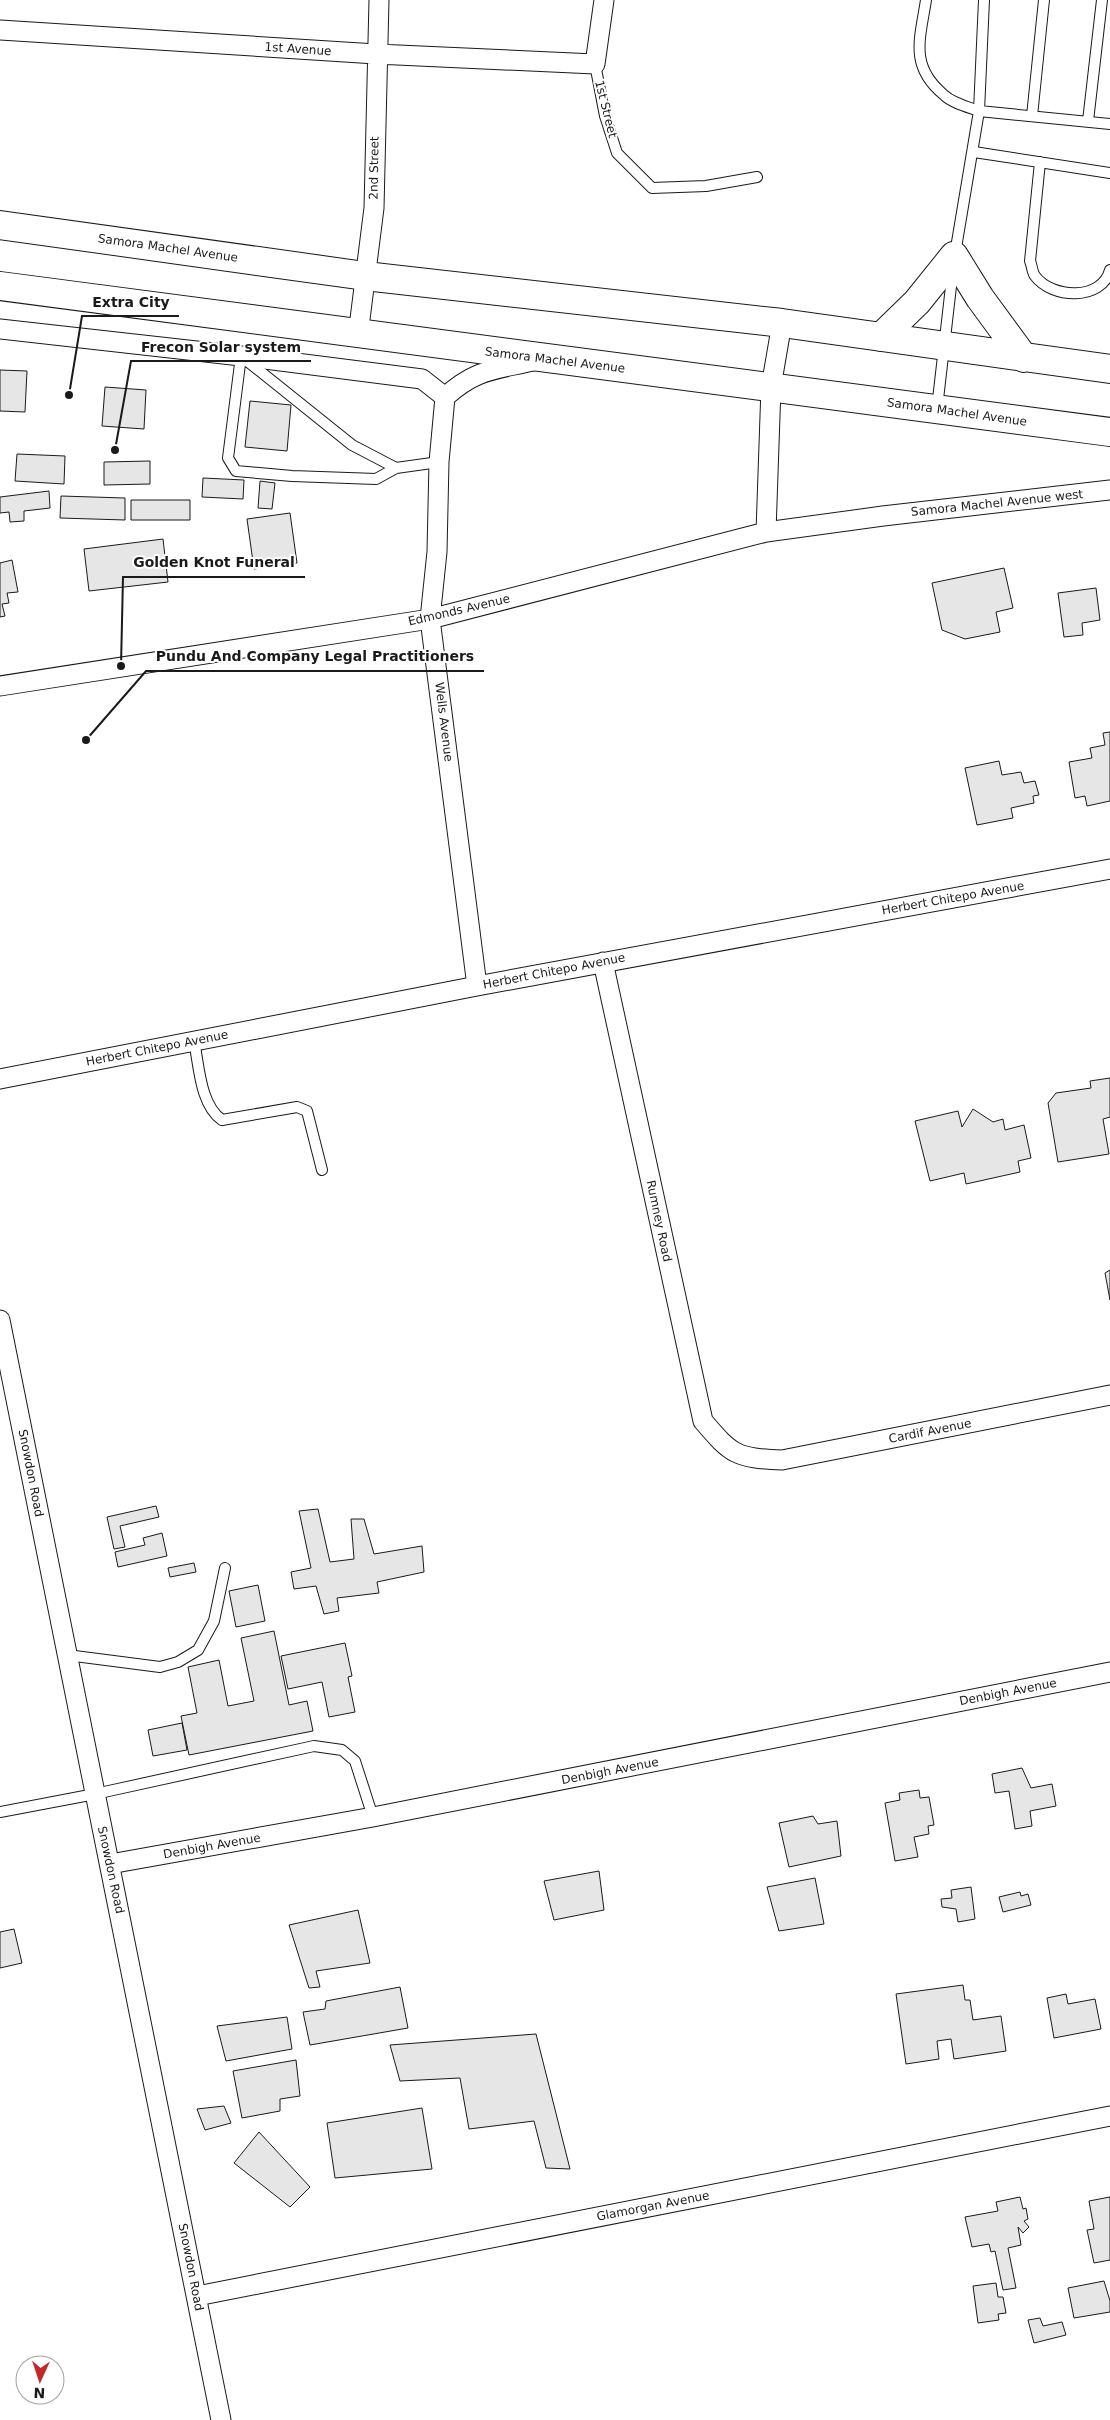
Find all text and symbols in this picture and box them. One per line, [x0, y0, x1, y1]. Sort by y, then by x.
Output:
street label: 1st Avenue [264, 40, 332, 58]
street label: 1st Street [592, 79, 620, 140]
street label: 2nd Street [366, 136, 382, 200]
street label: Samora Machel Avenue [97, 231, 239, 265]
callout: Extra City [82, 287, 179, 316]
text: Extra City [92, 294, 170, 310]
callout: Frecon Solar system [131, 332, 311, 361]
text: Frecon Solar system [141, 339, 301, 355]
street label: Samora Machel Avenue [484, 344, 626, 376]
street label: Samora Machel Avenue [886, 395, 1028, 429]
street label: Samora Machel Avenue west [910, 487, 1084, 519]
callout: Golden Knot Funeral [123, 548, 305, 577]
text: Golden Knot Funeral [133, 554, 295, 570]
street label: Edmonds Avenue [407, 591, 511, 629]
callout: Pundu And Company Legal Practitioners [146, 642, 484, 671]
text: Pundu And Company Legal Practitioners [156, 648, 474, 664]
street label: Wells Avenue [432, 682, 456, 762]
street label: Herbert Chitepo Avenue [881, 879, 1025, 917]
street label: Herbert Chitepo Avenue [482, 950, 626, 992]
street label: Herbert Chitepo Avenue [85, 1027, 229, 1069]
street label: Rumney Road [644, 1179, 674, 1263]
street label: Cardif Avenue [887, 1416, 973, 1446]
street label: Snowdon Road [16, 1428, 46, 1518]
street label: Denbigh Avenue [958, 1676, 1058, 1708]
street label: Denbigh Avenue [560, 1755, 660, 1787]
street label: Snowdon Road [95, 1825, 127, 1915]
street label: Denbigh Avenue [162, 1831, 262, 1861]
street label: Glamorgan Avenue [595, 2188, 711, 2224]
street label: Snowdon Road [176, 2222, 206, 2312]
north arrow [15, 2355, 65, 2405]
text: N [33, 2385, 46, 2401]

